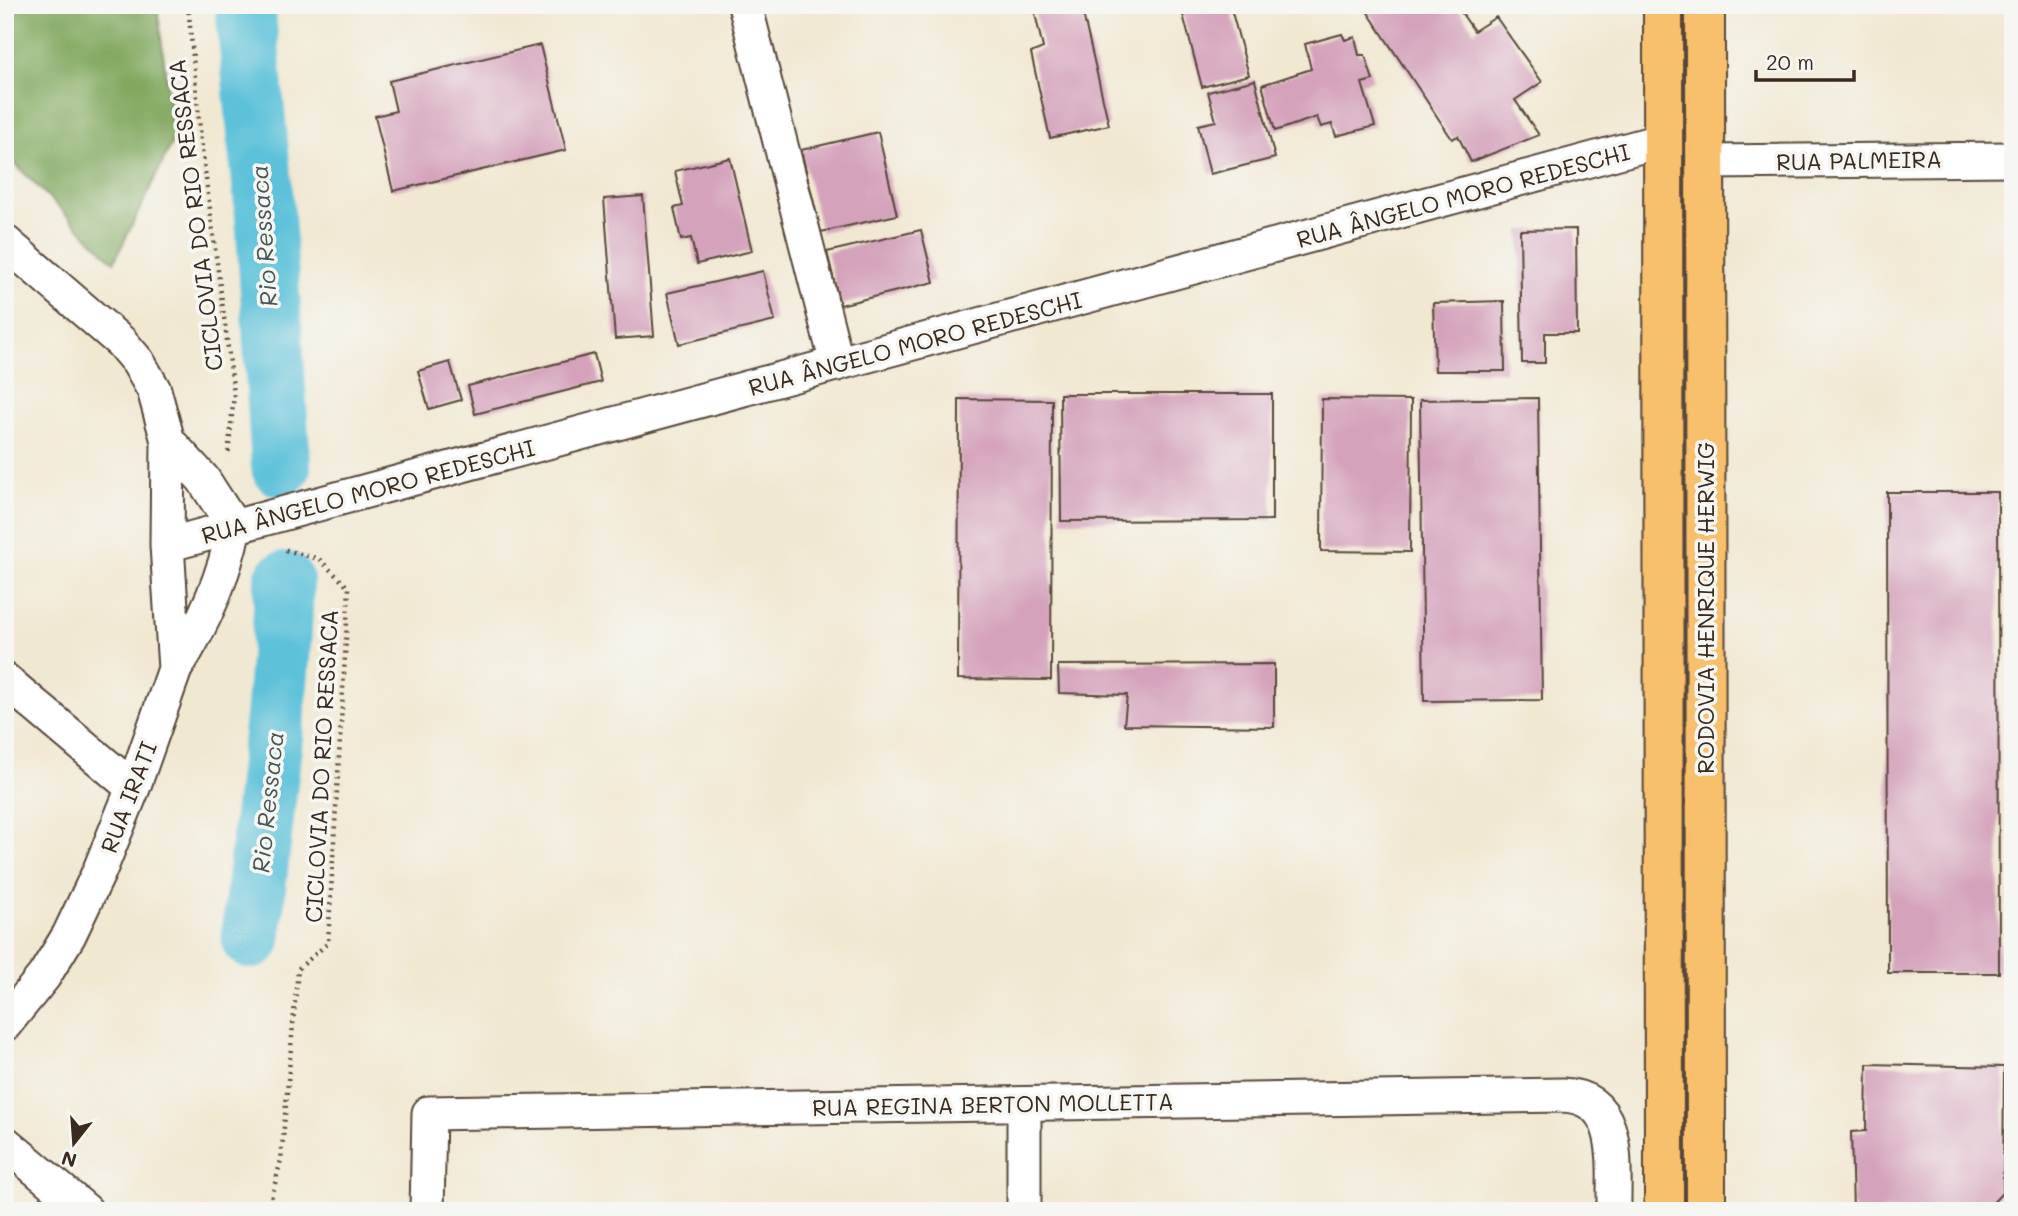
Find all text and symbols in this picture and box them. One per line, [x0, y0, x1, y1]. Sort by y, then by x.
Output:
scale bar [1756, 38, 1854, 82]
text: 20 m [1766, 48, 1814, 75]
street label: CICLOVIA DO RIO RESSACA [161, 57, 229, 373]
street label: RUA ÂNGELO MORO REDESCHI [1293, 136, 1633, 254]
street label: RUA PALMEIRA [1776, 144, 1942, 176]
water label: Rio Ressaca [243, 164, 283, 308]
street label: RUA ÂNGELO MORO REDESCHI [745, 284, 1085, 402]
street label: RUA ÂNGELO MORO REDESCHI [198, 432, 538, 550]
street label: RODOVIA HENRIQUE HERWIG [1690, 442, 1720, 774]
street label: CICLOVIA DO RIO RESSACA [298, 609, 344, 923]
water label: Rio Ressaca [244, 730, 290, 874]
street label: RUA IRATI [93, 737, 163, 857]
street label: RUA REGINA BERTON MOLLETTA [812, 1086, 1174, 1122]
north arrow [38, 1108, 108, 1178]
text: N [58, 1146, 79, 1174]

